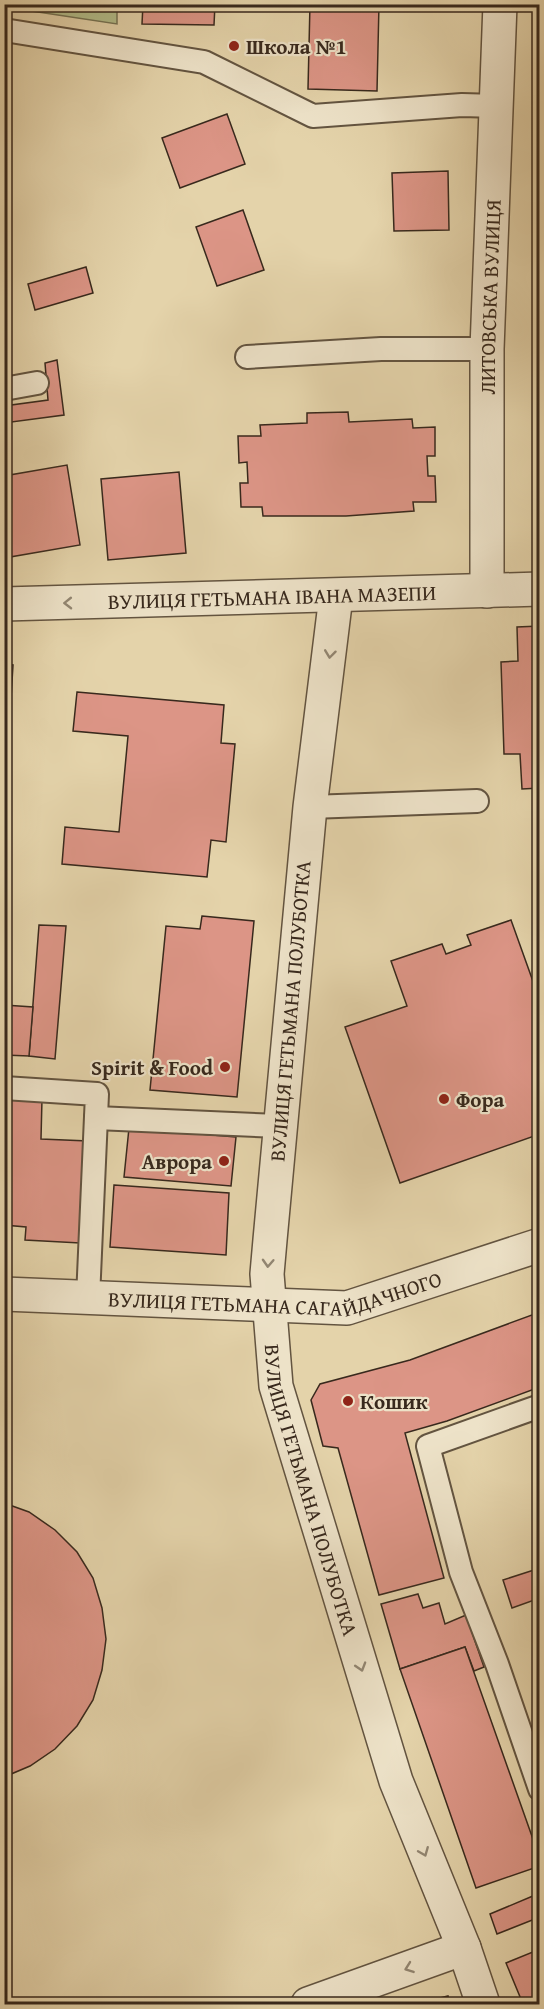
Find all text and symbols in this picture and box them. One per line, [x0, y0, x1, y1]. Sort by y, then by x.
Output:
place label: Школа №1 [246, 31, 347, 62]
marker: Школа №1 [227, 39, 241, 53]
street label: ЛИТОВСЬКА ВУЛИЦЯ [472, 199, 508, 395]
street label: ВУЛИЦЯ ГЕТЬМАНА ІВАНА МАЗЕПИ [107, 576, 436, 617]
one-way arrow [63, 596, 72, 609]
one-way arrow [324, 649, 337, 659]
street label: ВУЛИЦЯ ГЕТЬМАНА ПОЛУБОТКА [261, 859, 319, 1163]
place label: Spirit & Food [91, 1052, 213, 1083]
marker: Spirit & Food [218, 1060, 232, 1074]
place label: Фора [456, 1084, 504, 1115]
marker: Фора [437, 1092, 451, 1106]
place label: Аврора [142, 1146, 212, 1177]
marker: Аврора [217, 1154, 231, 1168]
one-way arrow [262, 1258, 275, 1267]
street label: ВУЛИЦЯ ГЕТЬМАНА САГАЙДАЧНОГО [108, 1263, 445, 1324]
street label: ВУЛИЦЯ ГЕТЬМАНА ПОЛУБОТКА [257, 1343, 367, 1640]
place label: Кошик [360, 1386, 429, 1417]
marker: Кошик [341, 1394, 355, 1408]
one-way arrow [354, 1661, 366, 1672]
one-way arrow [417, 1845, 429, 1856]
one-way arrow [404, 1961, 415, 1973]

